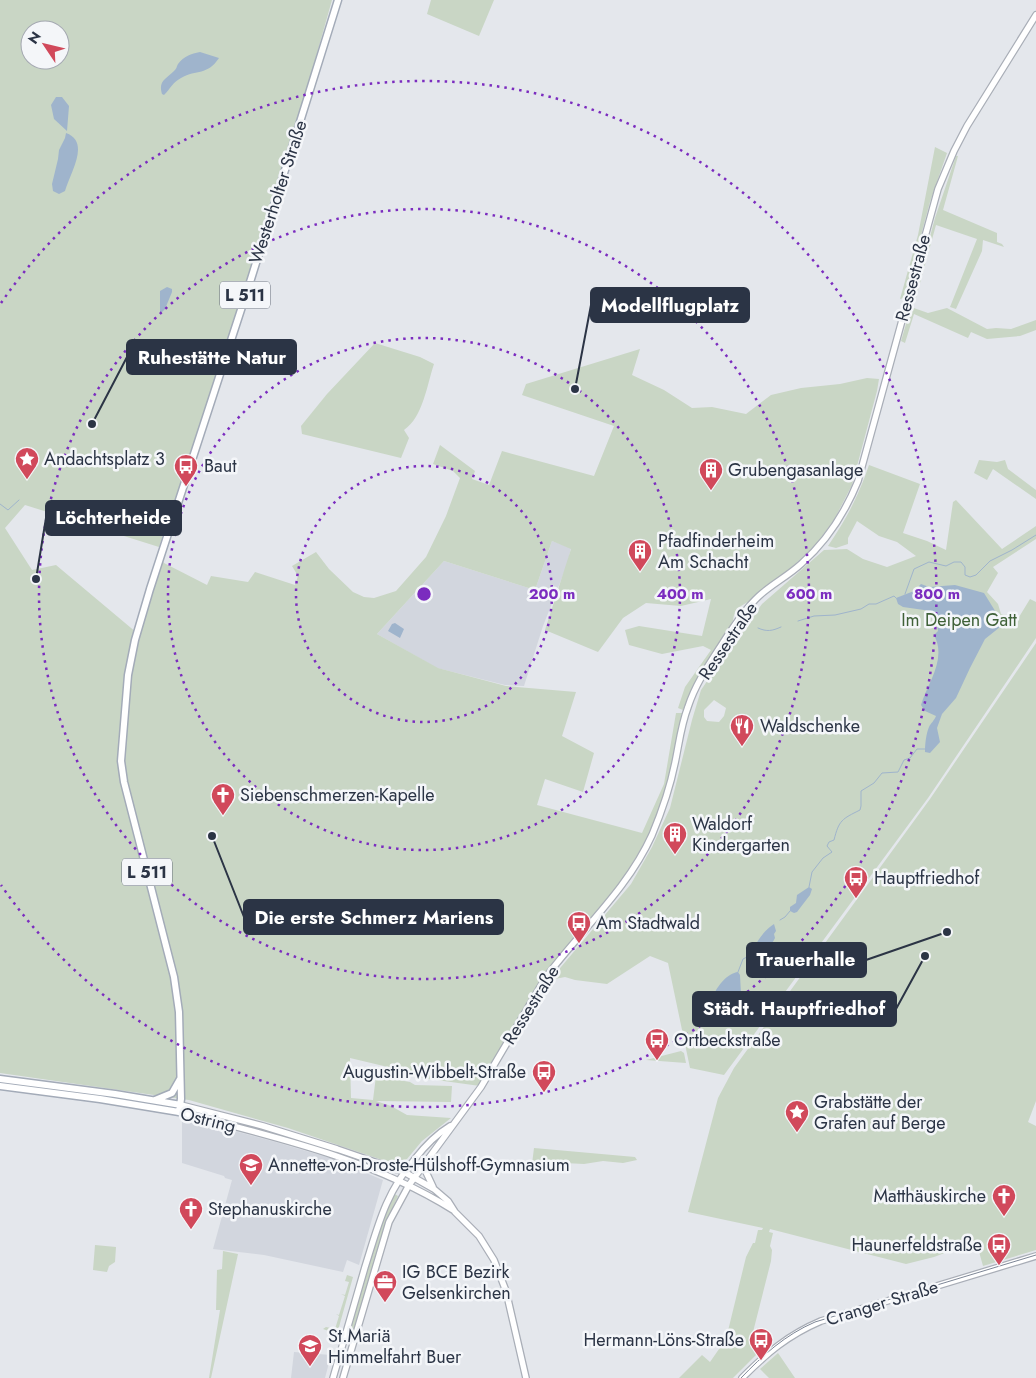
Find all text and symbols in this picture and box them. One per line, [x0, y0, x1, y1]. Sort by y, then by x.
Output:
north arrow [20, 20, 70, 70]
text: N [23, 27, 46, 48]
street label: Westerholter Straße [243, 117, 313, 267]
street label: Ressestraße [889, 232, 937, 324]
road number: L 511 [220, 282, 270, 308]
callout: Modellflugplatz [591, 288, 749, 322]
text: Modellflugplatz [601, 292, 739, 319]
callout: Ruhestätte Natur [127, 340, 296, 374]
text: Ruhestätte Natur [138, 344, 287, 371]
place icon: Andachtsplatz 3 [14, 446, 40, 480]
place label: Andachtsplatz 3 [44, 446, 165, 472]
bus stop icon: Baut [173, 453, 199, 487]
place label: Baut [204, 453, 237, 479]
building icon: Grubengasanlage [698, 457, 724, 491]
place label: Grubengasanlage [728, 457, 863, 483]
callout: Löchterheide [46, 501, 181, 535]
text: Löchterheide [55, 504, 171, 531]
place label: Pfadfinderheim Am Schacht [658, 528, 774, 575]
building icon: Pfadfinderheim Am Schacht [627, 538, 653, 572]
text: 200 m [529, 583, 575, 605]
text: 400 m [656, 583, 704, 605]
text: 600 m [786, 583, 832, 605]
text: 800 m [914, 583, 960, 605]
centre of rings [415, 585, 433, 603]
street label: Ressestraße [692, 597, 764, 685]
park label: Im Deipen Gatt [901, 607, 1018, 633]
restaurant icon: Waldschenke [729, 713, 755, 747]
place label: Waldschenke [760, 713, 860, 739]
church icon: Siebenschmerzen-Kapelle [210, 782, 236, 816]
place label: Siebenschmerzen-Kapelle [240, 782, 435, 808]
place label: Waldorf Kindergarten [692, 811, 790, 858]
building icon: Waldorf Kindergarten [662, 821, 688, 855]
road number: L 511 [122, 859, 172, 886]
bus stop icon: Hauptfriedhof [843, 865, 869, 899]
place label: Hauptfriedhof [874, 865, 980, 891]
callout: Die erste Schmerz Mariens [244, 900, 503, 934]
text: Die erste Schmerz Mariens [255, 904, 494, 931]
bus stop icon: Am Stadtwald [566, 910, 592, 944]
place label: Am Stadtwald [596, 910, 700, 936]
callout: Trauerhalle [747, 943, 866, 977]
text: Trauerhalle [756, 946, 856, 973]
street label: Ressestraße [496, 960, 566, 1050]
callout: Städt. Hauptfriedhof [693, 992, 896, 1026]
text: Städt. Hauptfriedhof [703, 995, 887, 1022]
bus stop icon: Ortbeckstraße [644, 1027, 670, 1061]
place label: Ortbeckstraße [674, 1027, 781, 1053]
place label: Augustin-Wibbelt-Straße [343, 1059, 526, 1085]
bus stop icon: Augustin-Wibbelt-Straße [531, 1059, 557, 1093]
place label: Grabstätte der Grafen auf Berge [814, 1089, 945, 1136]
place icon: Grabstätte der Grafen auf Berge [784, 1099, 810, 1133]
street label: Ostring [178, 1101, 238, 1139]
school or university icon: Annette-von-Droste-Hülshoff-Gymnasium [238, 1152, 264, 1186]
place label: Annette-von-Droste-Hülshoff-Gymnasium [268, 1152, 570, 1178]
place label: Matthäuskirche [873, 1183, 986, 1209]
church icon: Matthäuskirche [991, 1183, 1017, 1217]
church icon: Stephanuskirche [178, 1196, 204, 1230]
place label: Stephanuskirche [208, 1196, 332, 1222]
place label: Haunerfeldstraße [851, 1232, 982, 1258]
bus stop icon: Haunerfeldstraße [986, 1232, 1012, 1266]
place label: IG BCE Bezirk Gelsenkirchen [402, 1259, 511, 1306]
office icon: IG BCE Bezirk Gelsenkirchen [372, 1269, 398, 1303]
street label: Cranger Straße [823, 1274, 941, 1332]
place label: St.Mariä Himmelfahrt Buer [328, 1323, 462, 1370]
place label: Hermann-Löns-Straße [583, 1327, 744, 1353]
bus stop icon: Hermann-Löns-Straße [748, 1327, 774, 1361]
school or university icon: St.Mariä Himmelfahrt Buer [297, 1333, 323, 1367]

